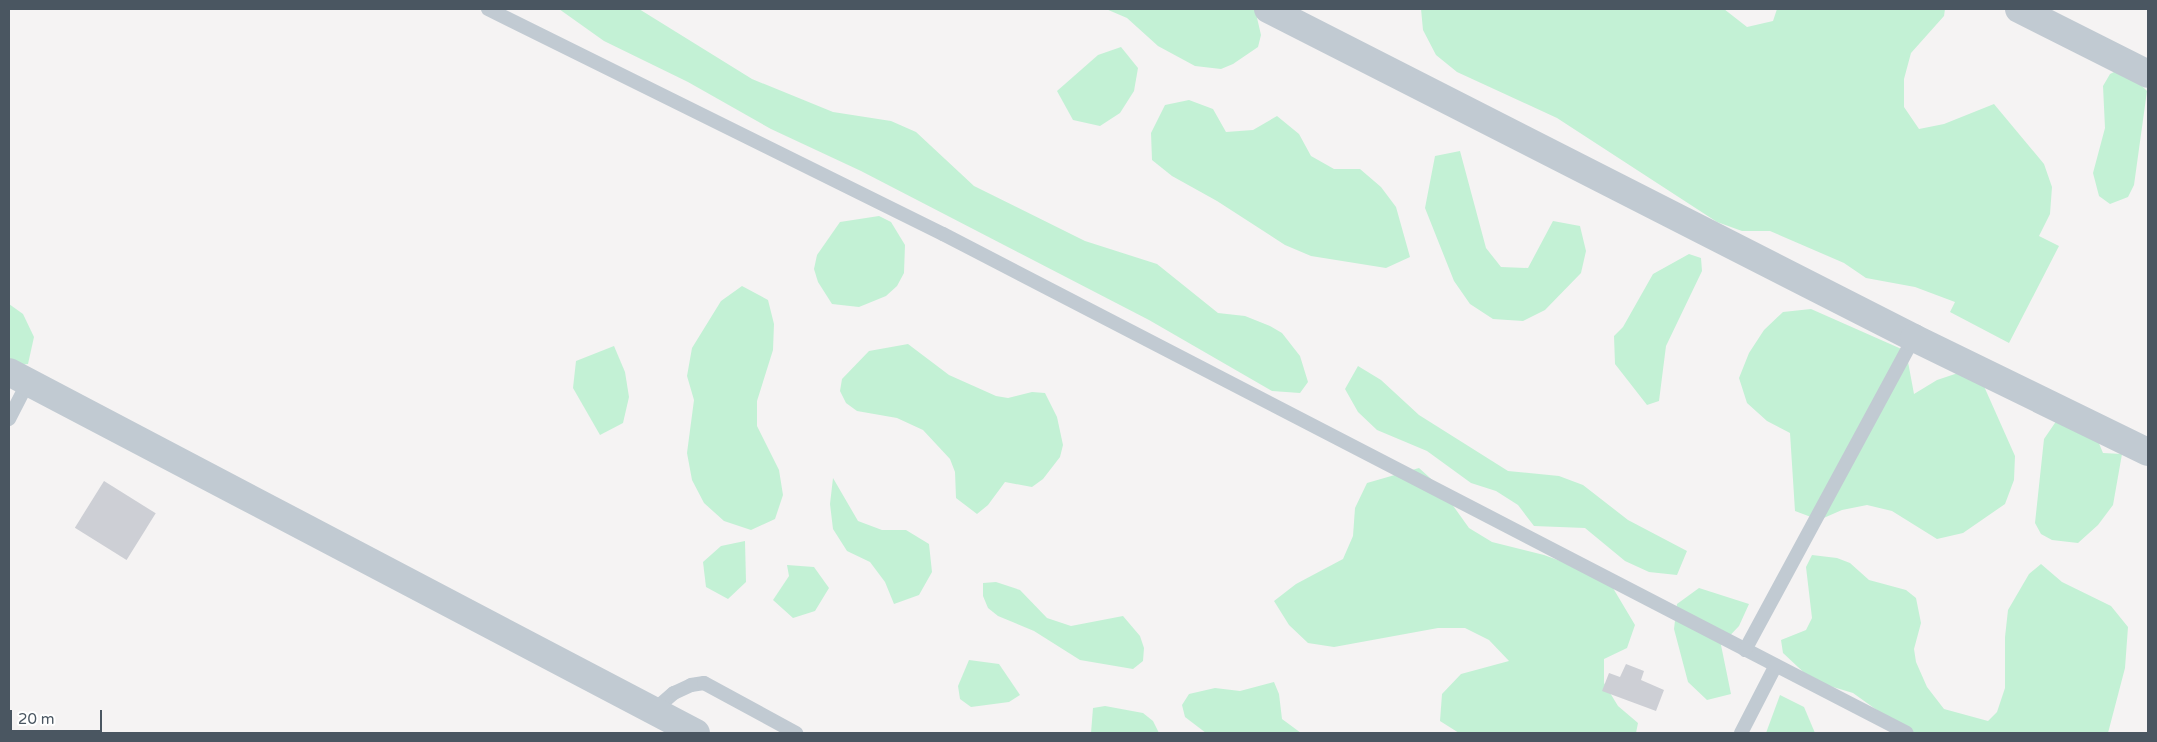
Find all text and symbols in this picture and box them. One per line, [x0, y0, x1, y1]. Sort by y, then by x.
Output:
scale bar [12, 700, 105, 732]
text: 20 m [18, 710, 55, 728]

